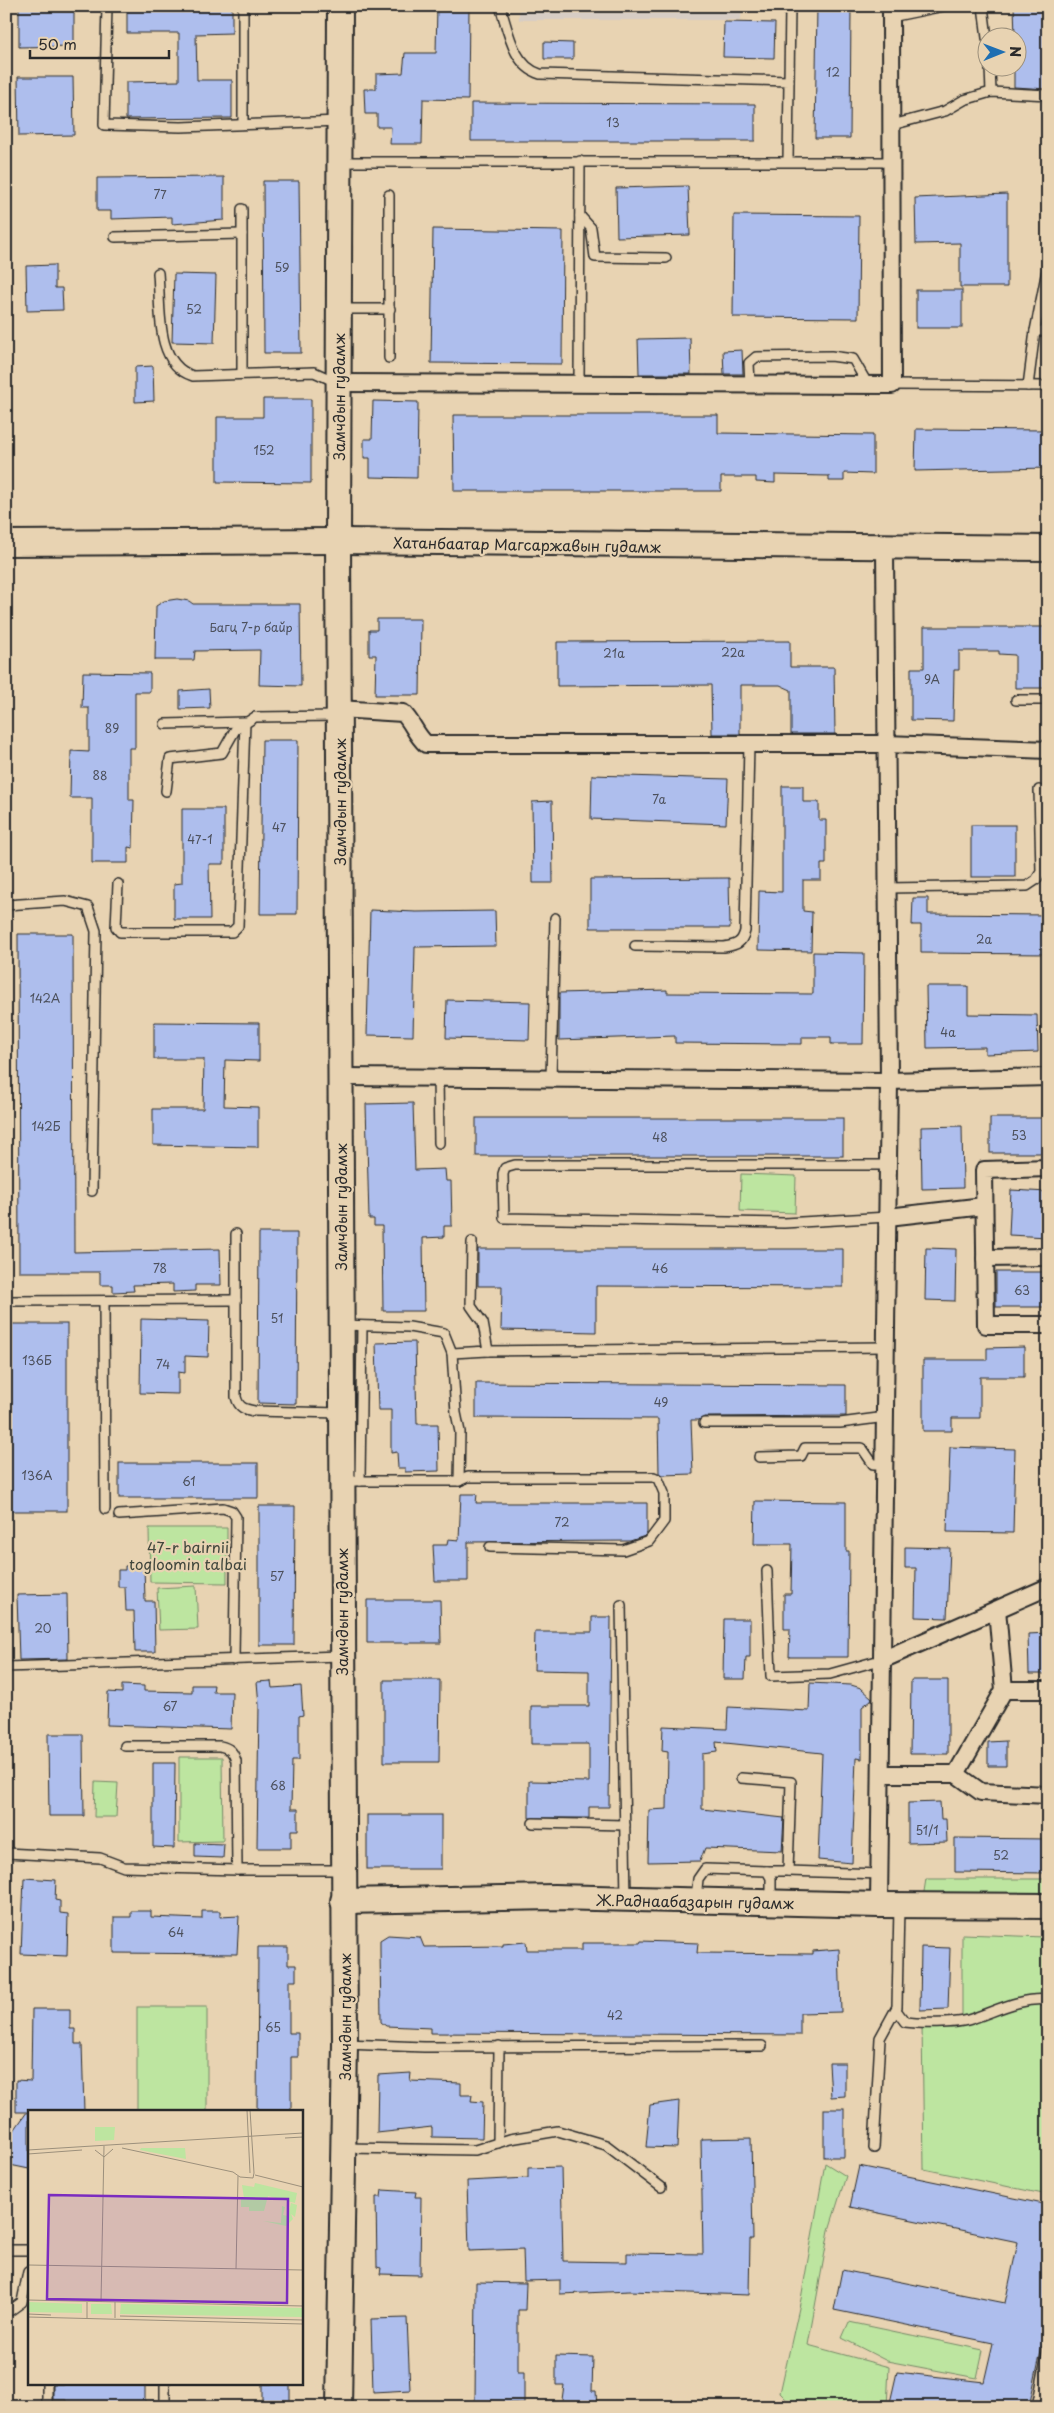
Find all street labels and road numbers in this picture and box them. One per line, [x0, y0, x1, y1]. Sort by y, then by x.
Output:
street label: Замчдын гудамж [327, 333, 350, 461]
street label: Хатанбаатар Магсаржавын гудамж [393, 530, 661, 558]
street label: Замчдын гудамж [328, 738, 351, 866]
street label: Замчдын гудамж [329, 1143, 352, 1271]
street label: Замчдын гудамж [330, 1548, 353, 1676]
street label: Ж.Раднаабазарын гудамж [595, 1888, 794, 1914]
street label: Замчдын гудамж [333, 1953, 356, 2081]

